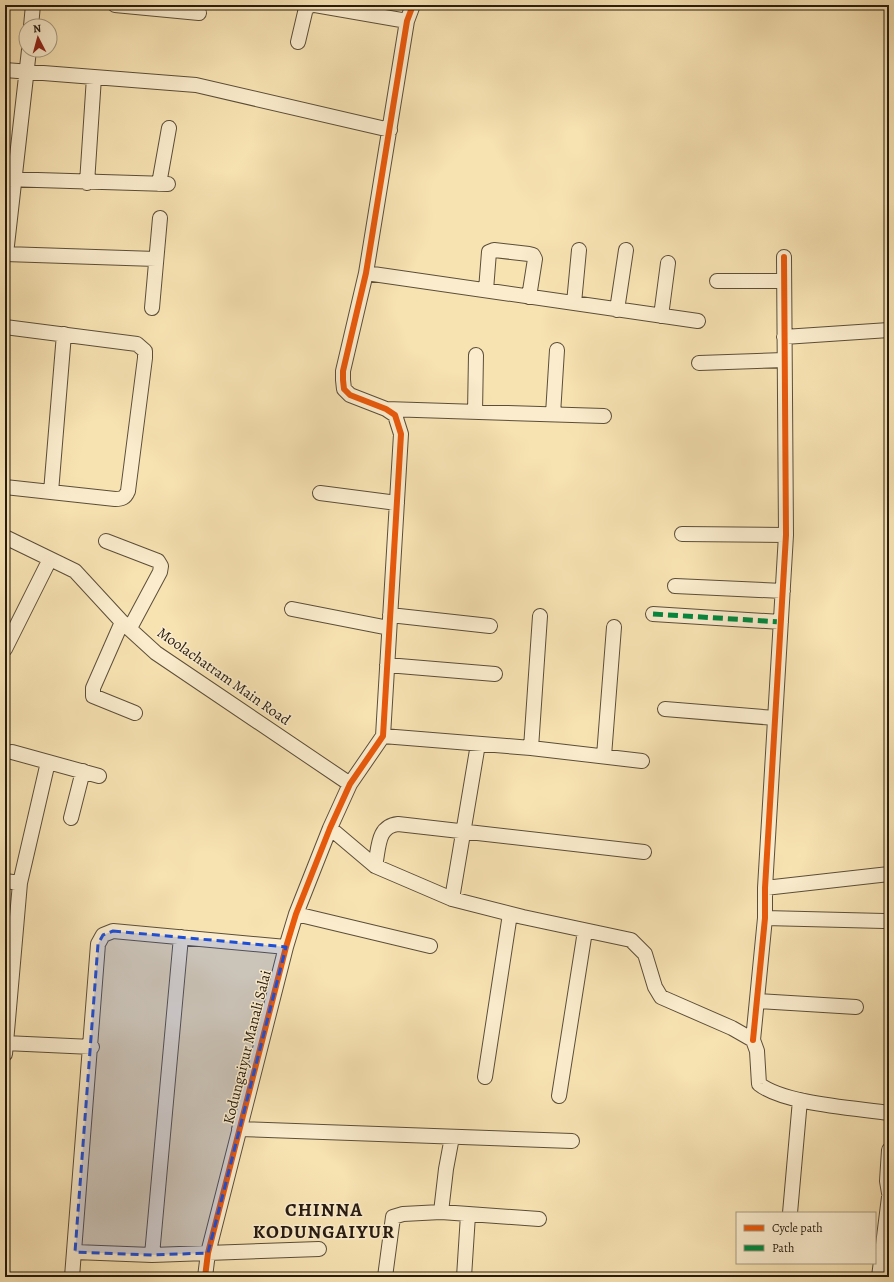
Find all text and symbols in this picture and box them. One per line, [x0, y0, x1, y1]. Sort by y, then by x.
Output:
north arrow [18, 18, 58, 58]
text: N [32, 21, 42, 36]
street label: Moolachatram Main Road [153, 622, 295, 730]
street label: Kodungaiyur Manali Salai [218, 968, 276, 1126]
district label: CHINNA KODUNGAIYUR [253, 1197, 395, 1245]
legend [736, 1212, 876, 1264]
text: Cycle path [772, 1220, 823, 1236]
text: Path [772, 1240, 795, 1256]

